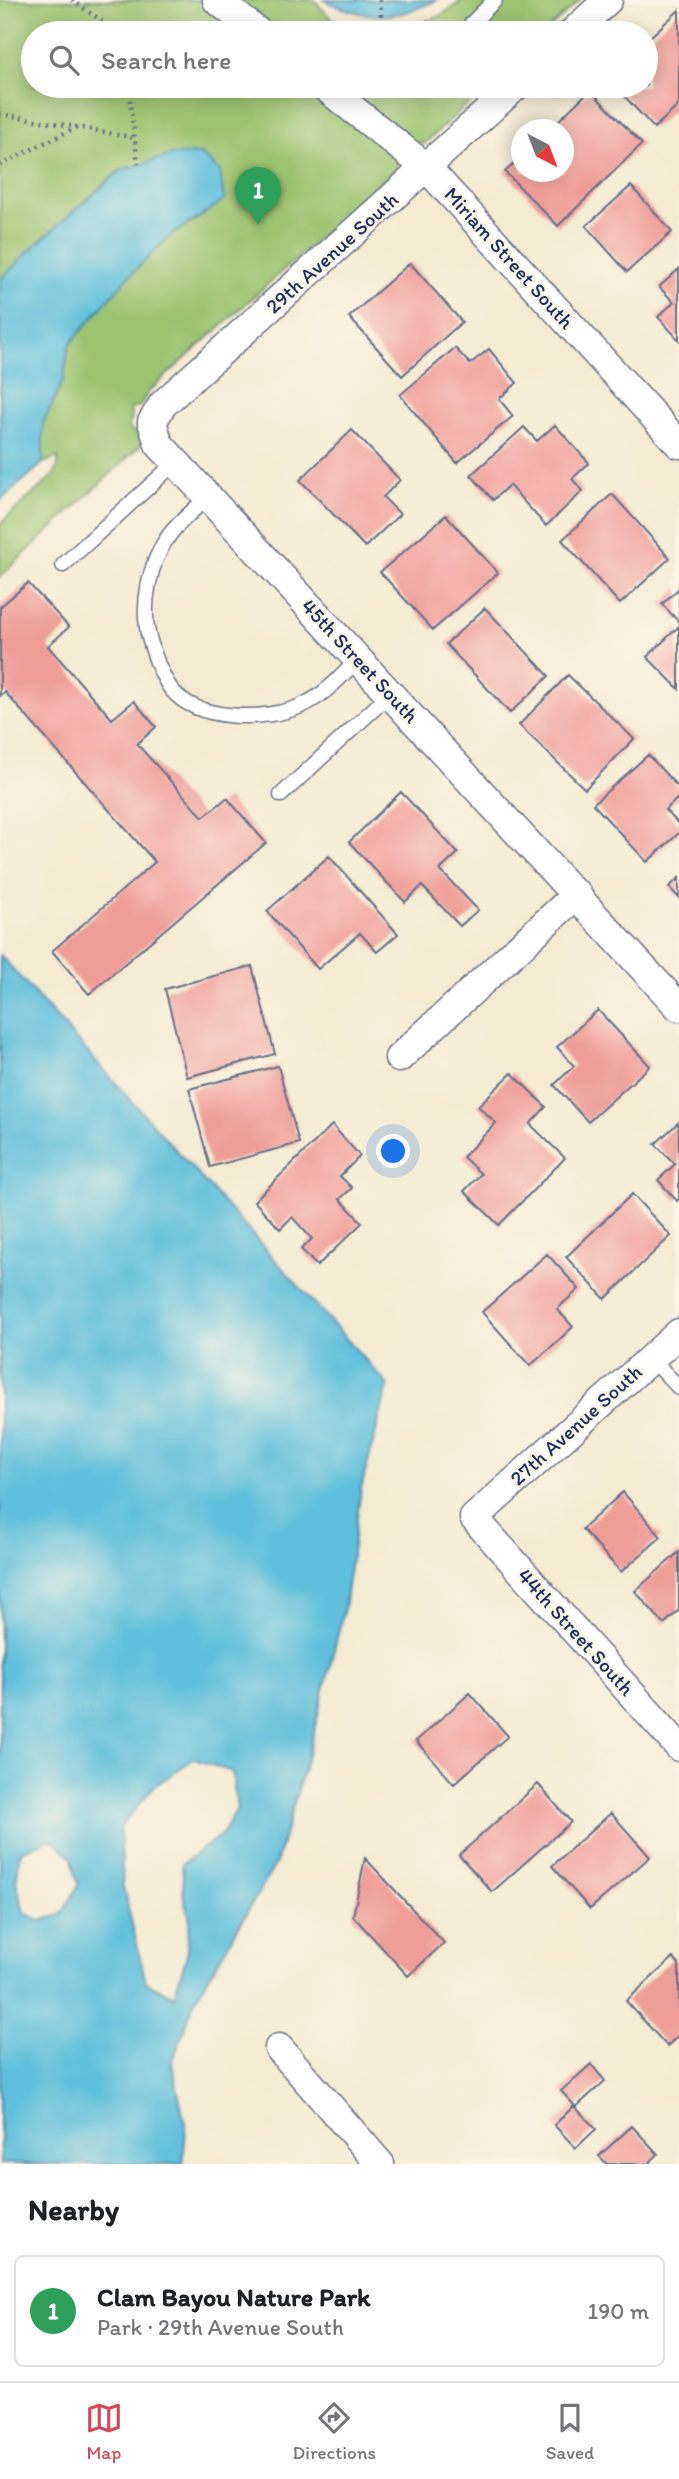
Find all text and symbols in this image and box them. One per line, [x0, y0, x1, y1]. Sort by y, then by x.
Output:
search box [21, 21, 658, 98]
icon: search [45, 41, 83, 79]
text: Search here [101, 44, 231, 76]
north arrow [511, 119, 574, 182]
pin: 1 [235, 167, 281, 225]
street label: Miriam Street South [439, 182, 580, 334]
street label: 29th Avenue South [260, 186, 403, 319]
street label: 45th Street South [296, 593, 425, 729]
your location [376, 1134, 410, 1168]
street label: 27th Avenue South [505, 1359, 647, 1490]
street label: 44th Street South [513, 1563, 640, 1701]
text: Nearby [28, 2191, 119, 2228]
text: Clam Bayou Nature Park [97, 2281, 370, 2313]
text: 1 [48, 2297, 58, 2325]
text: 190 m [588, 2297, 649, 2325]
text: Park · 29th Avenue South [97, 2313, 344, 2341]
tab: Map [85, 2399, 123, 2464]
tab: Directions [292, 2399, 376, 2464]
tab: Saved [546, 2399, 594, 2464]

